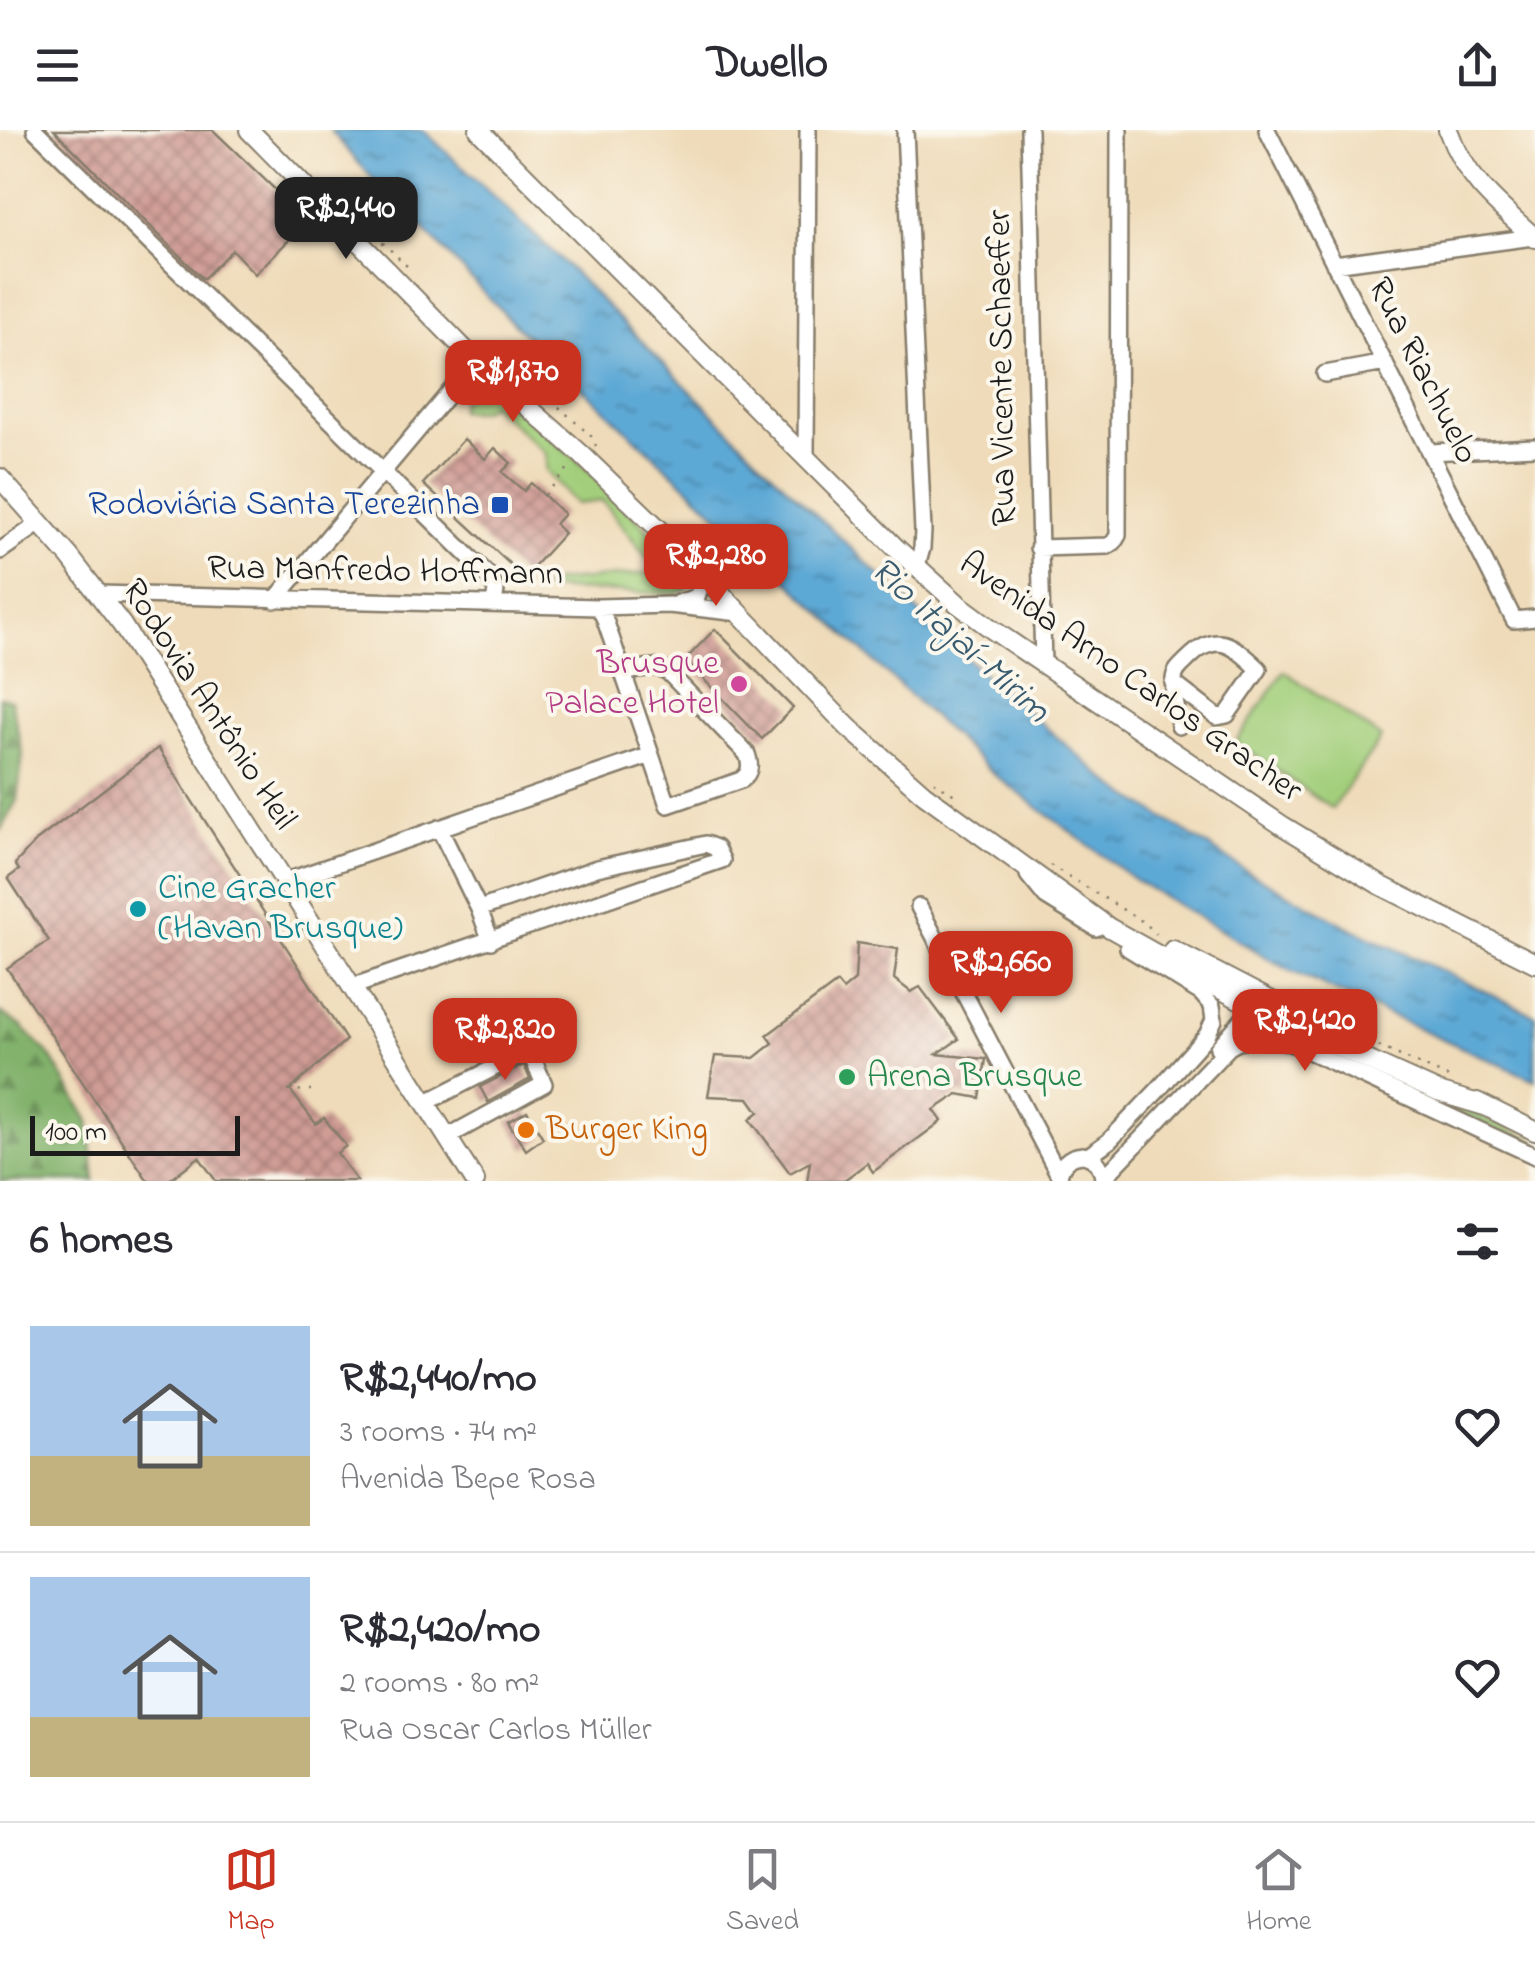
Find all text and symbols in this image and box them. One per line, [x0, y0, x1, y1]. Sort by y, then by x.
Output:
text: Dwello [707, 32, 828, 98]
icon: menu [30, 38, 85, 93]
icon: share [1450, 38, 1505, 93]
pin: R$2,440 [254, 177, 438, 262]
text: R$2,440 [297, 186, 395, 233]
street label: Rua Vicente Schaeffer [975, 209, 1031, 527]
street label: Rua Riachuelo [1353, 269, 1491, 473]
pin: R$1,870 [421, 340, 605, 425]
text: R$1,870 [467, 349, 559, 396]
place label: Rodoviária Santa Terezinha [88, 480, 480, 531]
marker: Rodoviária Santa Terezinha [489, 494, 511, 516]
pin: R$2,280 [624, 524, 808, 609]
text: R$2,280 [666, 533, 766, 580]
street label: Avenida Arno Carlos Gracher [948, 540, 1312, 816]
street label: Rua Manfredo Hoffmann [207, 543, 563, 601]
water label: Rio Itajaí-Mirim [856, 544, 1062, 738]
street label: Rodovia Antônio Heil [108, 569, 308, 841]
place label: Brusque Palace Hotel [545, 639, 719, 730]
marker: Brusque Palace Hotel [728, 673, 750, 695]
place label: Cine Gracher (Havan Brusque) [158, 864, 403, 955]
marker: Cine Gracher (Havan Brusque) [127, 898, 149, 920]
pin: R$2,660 [909, 931, 1093, 1016]
text: R$2,660 [951, 940, 1051, 987]
pin: R$2,420 [1213, 989, 1397, 1074]
pin: R$2,820 [413, 998, 597, 1083]
text: R$2,420 [1254, 998, 1356, 1045]
text: R$2,820 [455, 1007, 555, 1054]
place label: Arena Brusque [867, 1052, 1083, 1103]
marker: Arena Brusque [836, 1066, 858, 1088]
place label: Burger King [545, 1105, 708, 1156]
scale bar [30, 1111, 240, 1156]
text: 100 m [45, 1113, 107, 1154]
marker: Burger King [515, 1119, 537, 1141]
text: 6 homes [30, 1211, 174, 1272]
icon: filters [1450, 1214, 1505, 1269]
text: R$2,440/mo [340, 1349, 537, 1410]
icon: home [110, 1366, 230, 1486]
icon: heart [1450, 1399, 1505, 1454]
text: 3 rooms · 74 m² [340, 1410, 537, 1457]
text: Avenida Bepe Rosa [340, 1457, 596, 1504]
text: R$2,420/mo [340, 1600, 541, 1661]
icon: home [110, 1617, 230, 1737]
icon: heart [1450, 1650, 1505, 1705]
text: 2 rooms · 80 m² [340, 1661, 539, 1708]
text: Rua Oscar Carlos Müller [340, 1708, 652, 1755]
tab: Map [224, 1842, 279, 1943]
tab: Saved [726, 1842, 799, 1943]
tab: Home [1246, 1842, 1311, 1943]

